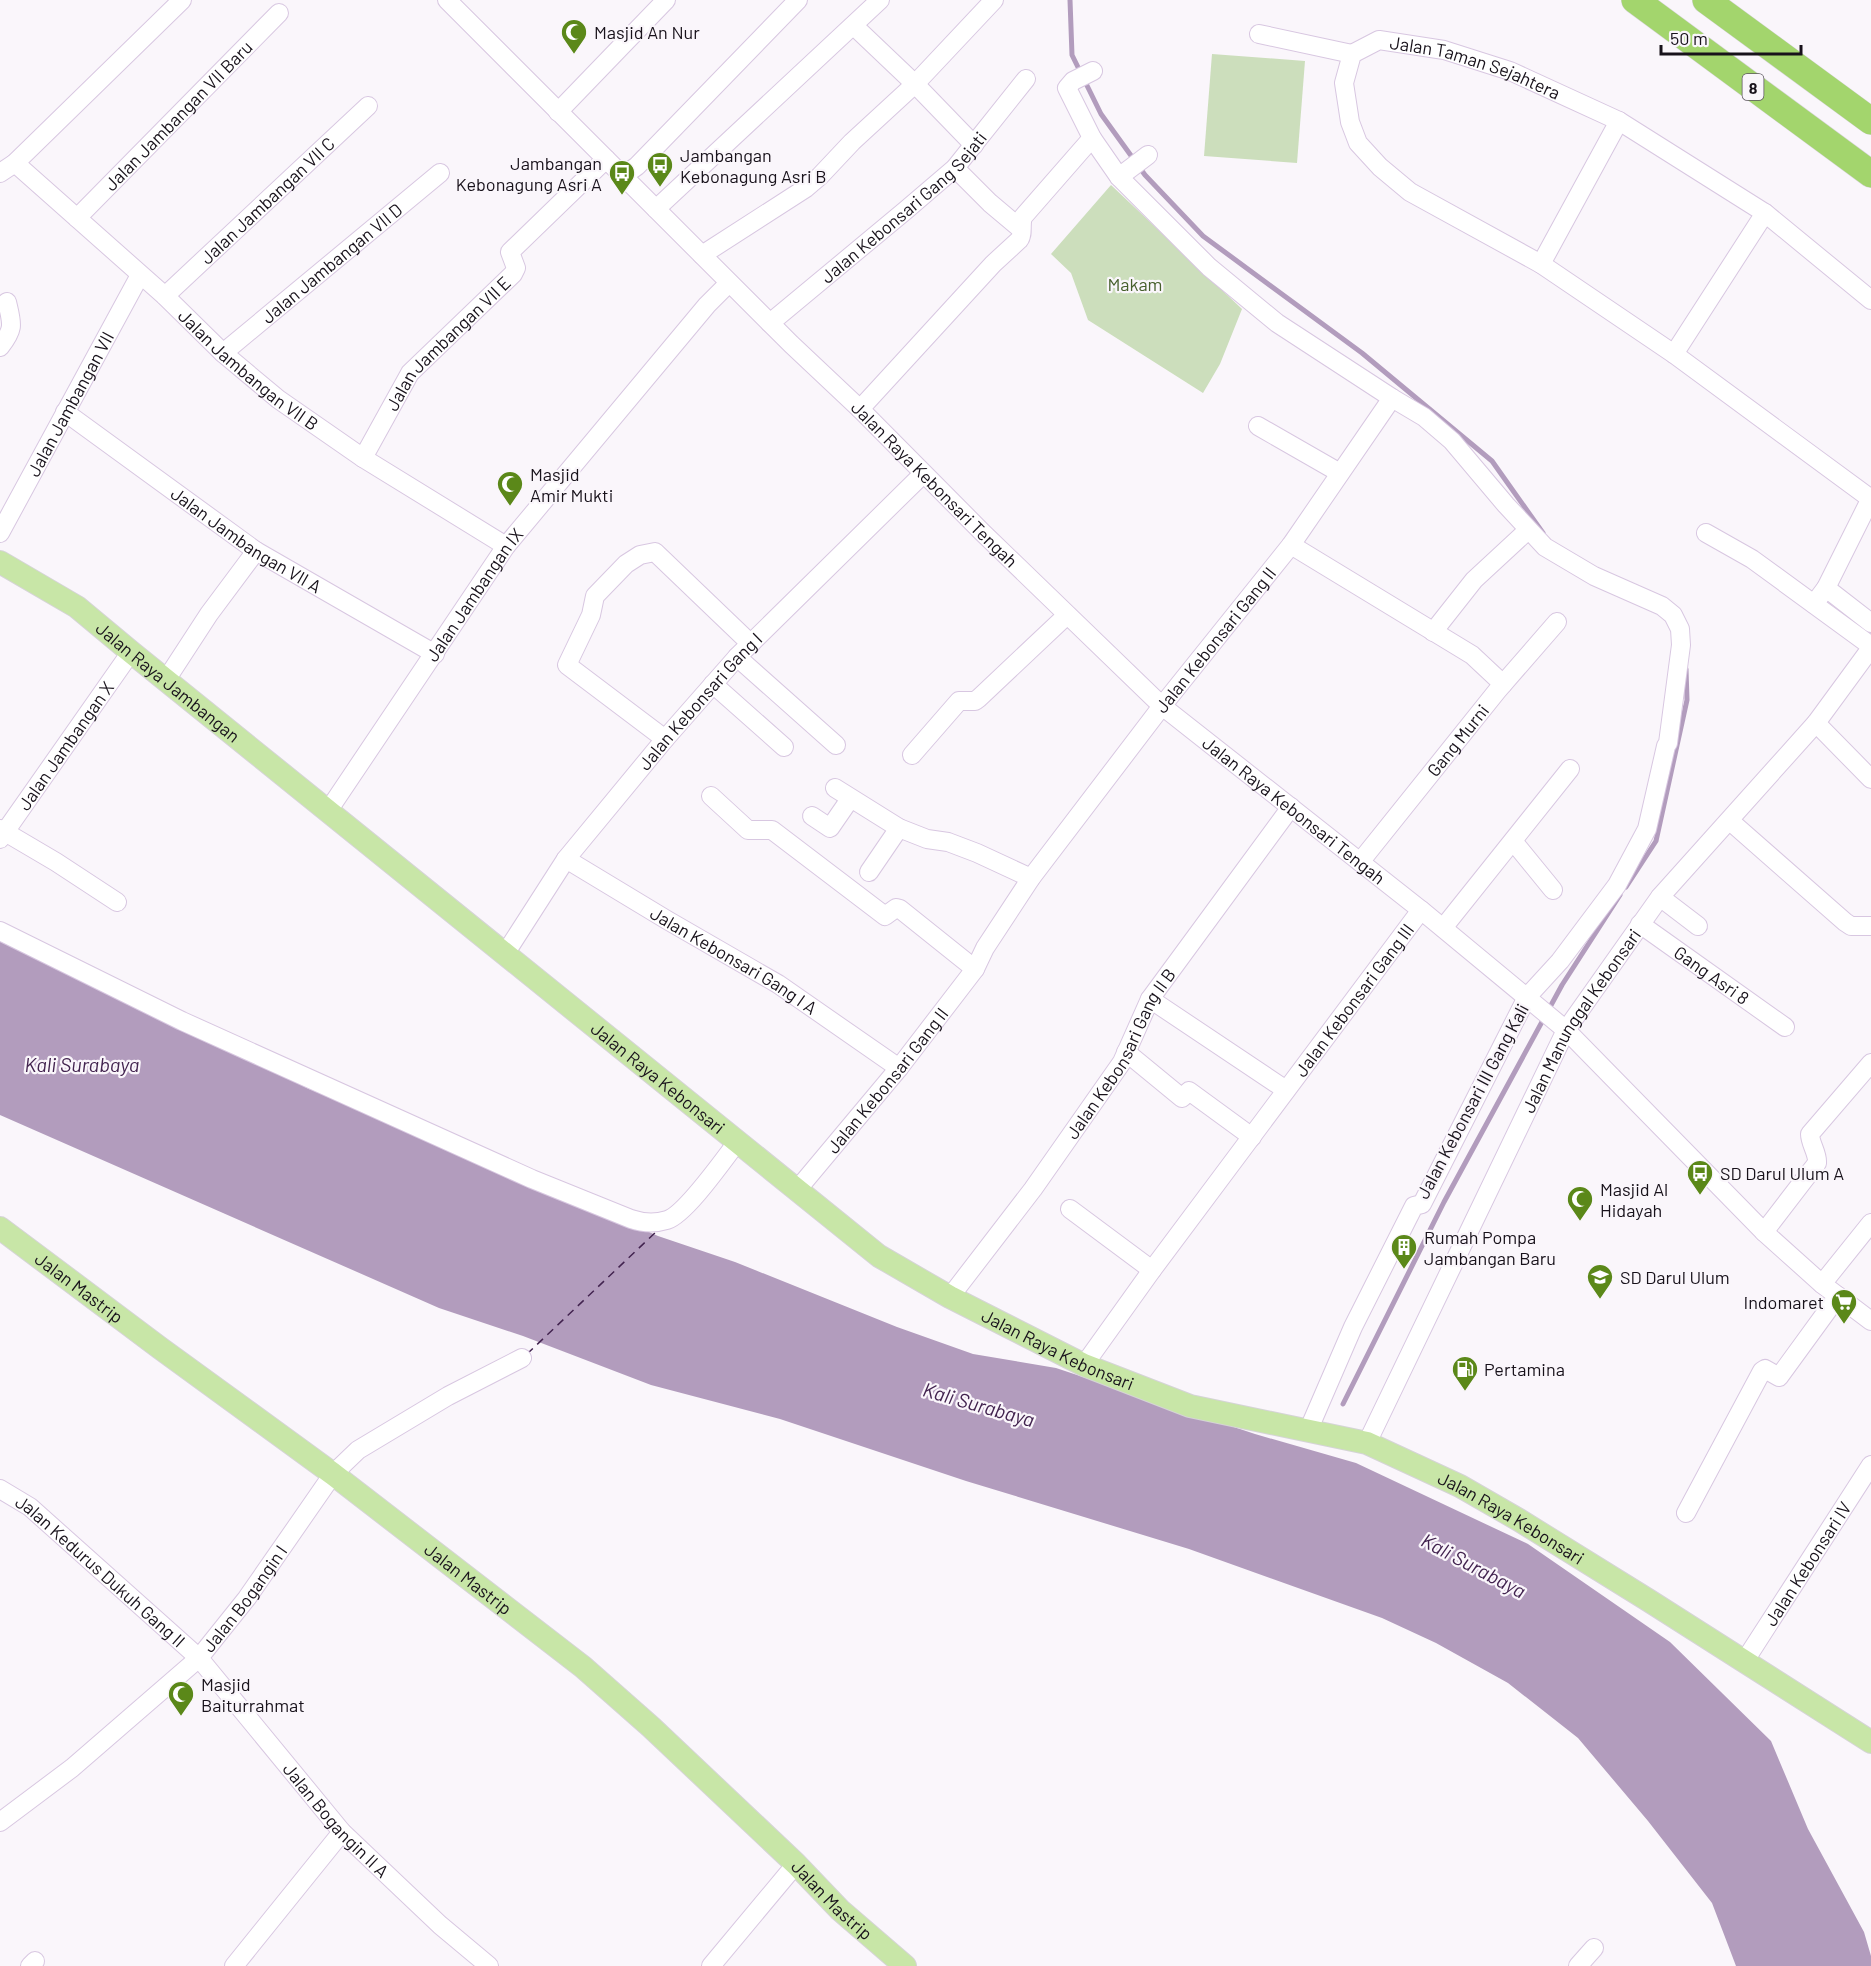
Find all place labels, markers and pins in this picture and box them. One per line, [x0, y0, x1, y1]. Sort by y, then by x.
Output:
mosque icon: Masjid An Nur [559, 17, 589, 55]
place label: Masjid An Nur [594, 21, 700, 43]
place label: Jambangan Kebonagung Asri B [680, 144, 827, 187]
bus stop icon: Jambangan Kebonagung Asri B [645, 150, 675, 188]
place label: Jambangan Kebonagung Asri A [456, 152, 602, 195]
bus stop icon: Jambangan Kebonagung Asri A [607, 158, 637, 196]
place label: Masjid Amir Mukti [530, 463, 613, 506]
mosque icon: Masjid Amir Mukti [495, 469, 525, 507]
bus stop icon: SD Darul Ulum A [1685, 1158, 1715, 1196]
place label: SD Darul Ulum A [1720, 1162, 1844, 1184]
place label: Masjid Al Hidayah [1600, 1178, 1668, 1221]
mosque icon: Masjid Al Hidayah [1565, 1184, 1595, 1222]
place label: Rumah Pompa Jambangan Baru [1424, 1226, 1556, 1269]
building icon: Rumah Pompa Jambangan Baru [1389, 1232, 1419, 1270]
school or university icon: SD Darul Ulum [1585, 1262, 1615, 1300]
place label: SD Darul Ulum [1620, 1266, 1730, 1288]
supermarket icon: Indomaret [1829, 1287, 1859, 1325]
place label: Indomaret [1744, 1291, 1824, 1313]
fuel station icon: Pertamina [1450, 1354, 1480, 1392]
place label: Pertamina [1484, 1358, 1565, 1380]
place label: Masjid Baiturrahmat [201, 1673, 305, 1716]
mosque icon: Masjid Baiturrahmat [166, 1679, 196, 1717]

